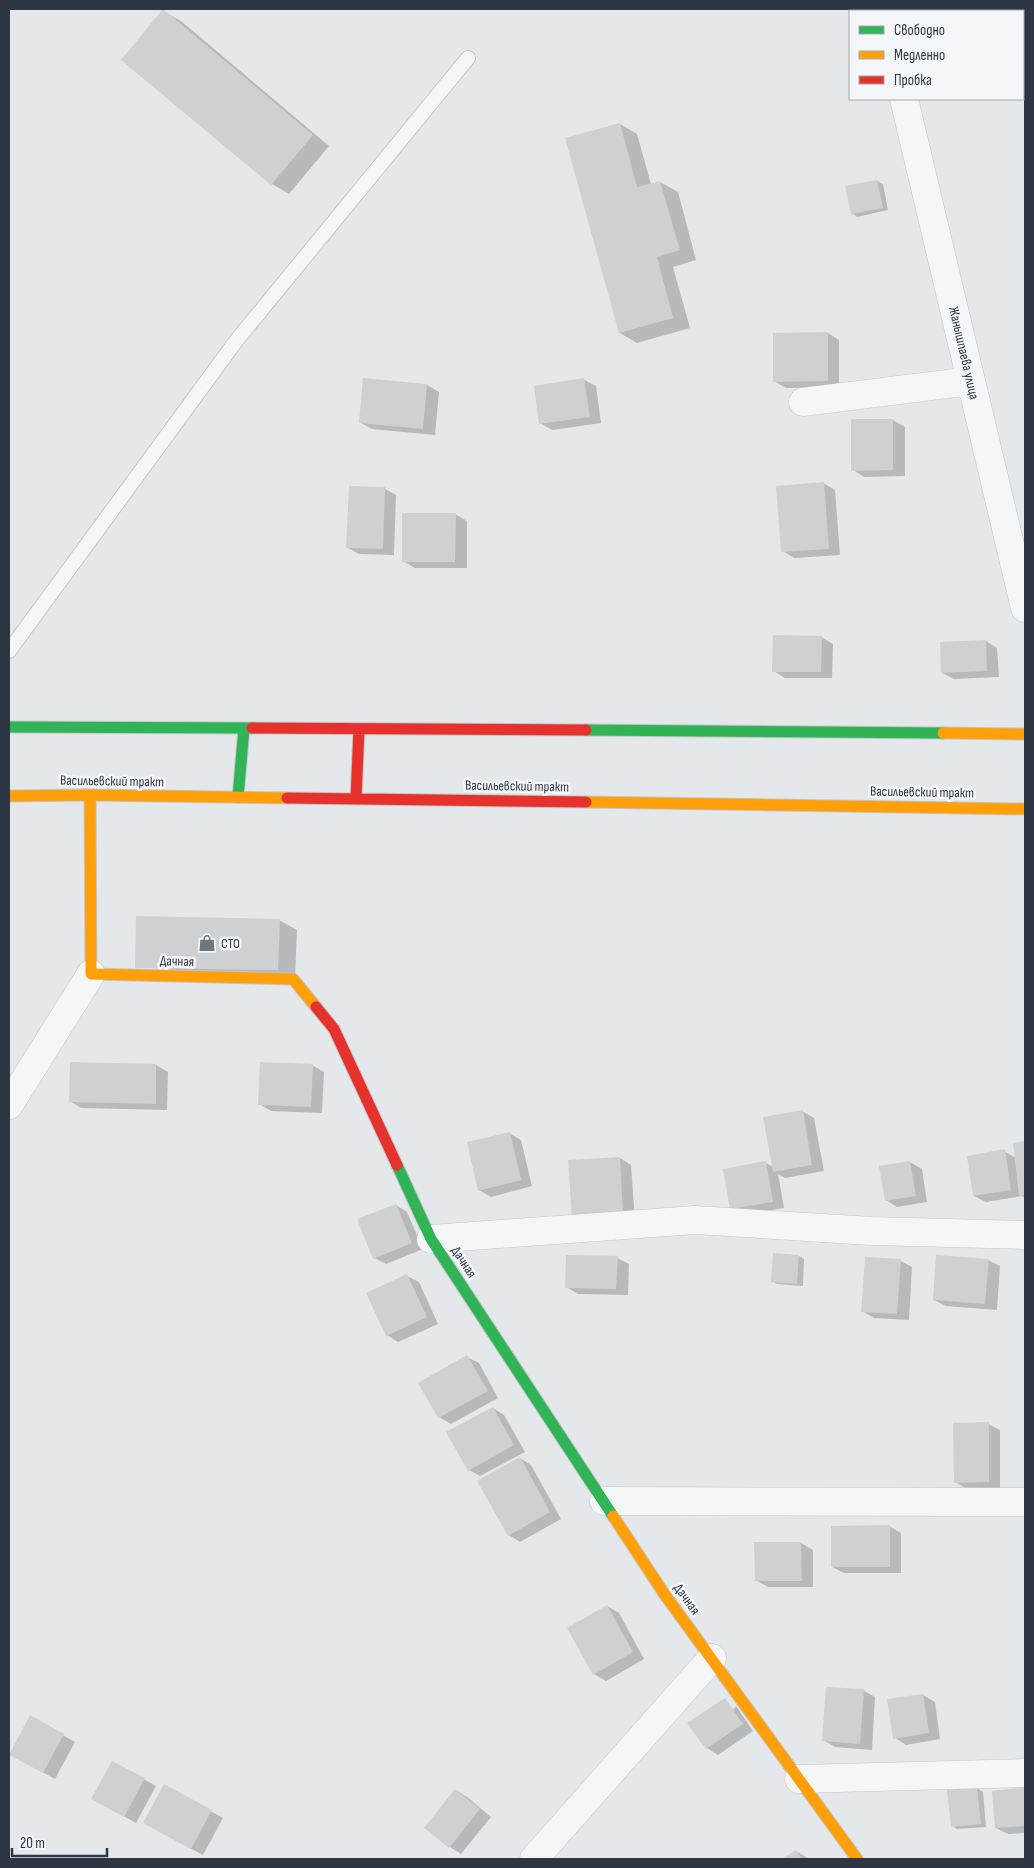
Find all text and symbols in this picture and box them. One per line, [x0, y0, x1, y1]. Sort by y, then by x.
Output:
legend [849, 10, 1024, 100]
text: Свободно [894, 21, 945, 40]
text: Медленно [894, 46, 945, 65]
text: Пробка [894, 71, 932, 90]
street label: Жанышпаева улица [945, 305, 983, 401]
street label: Васильевский тракт [60, 772, 164, 790]
street label: Васильевский тракт [465, 777, 569, 795]
street label: Васильевский тракт [870, 783, 974, 801]
shop icon: СТО [197, 933, 217, 953]
place label: СТО [221, 935, 240, 952]
street label: Дачная [159, 952, 195, 970]
street label: Дачная [447, 1243, 481, 1281]
street label: Дачная [670, 1580, 704, 1618]
scale bar [12, 1826, 108, 1858]
text: 20 m [20, 1834, 45, 1853]

